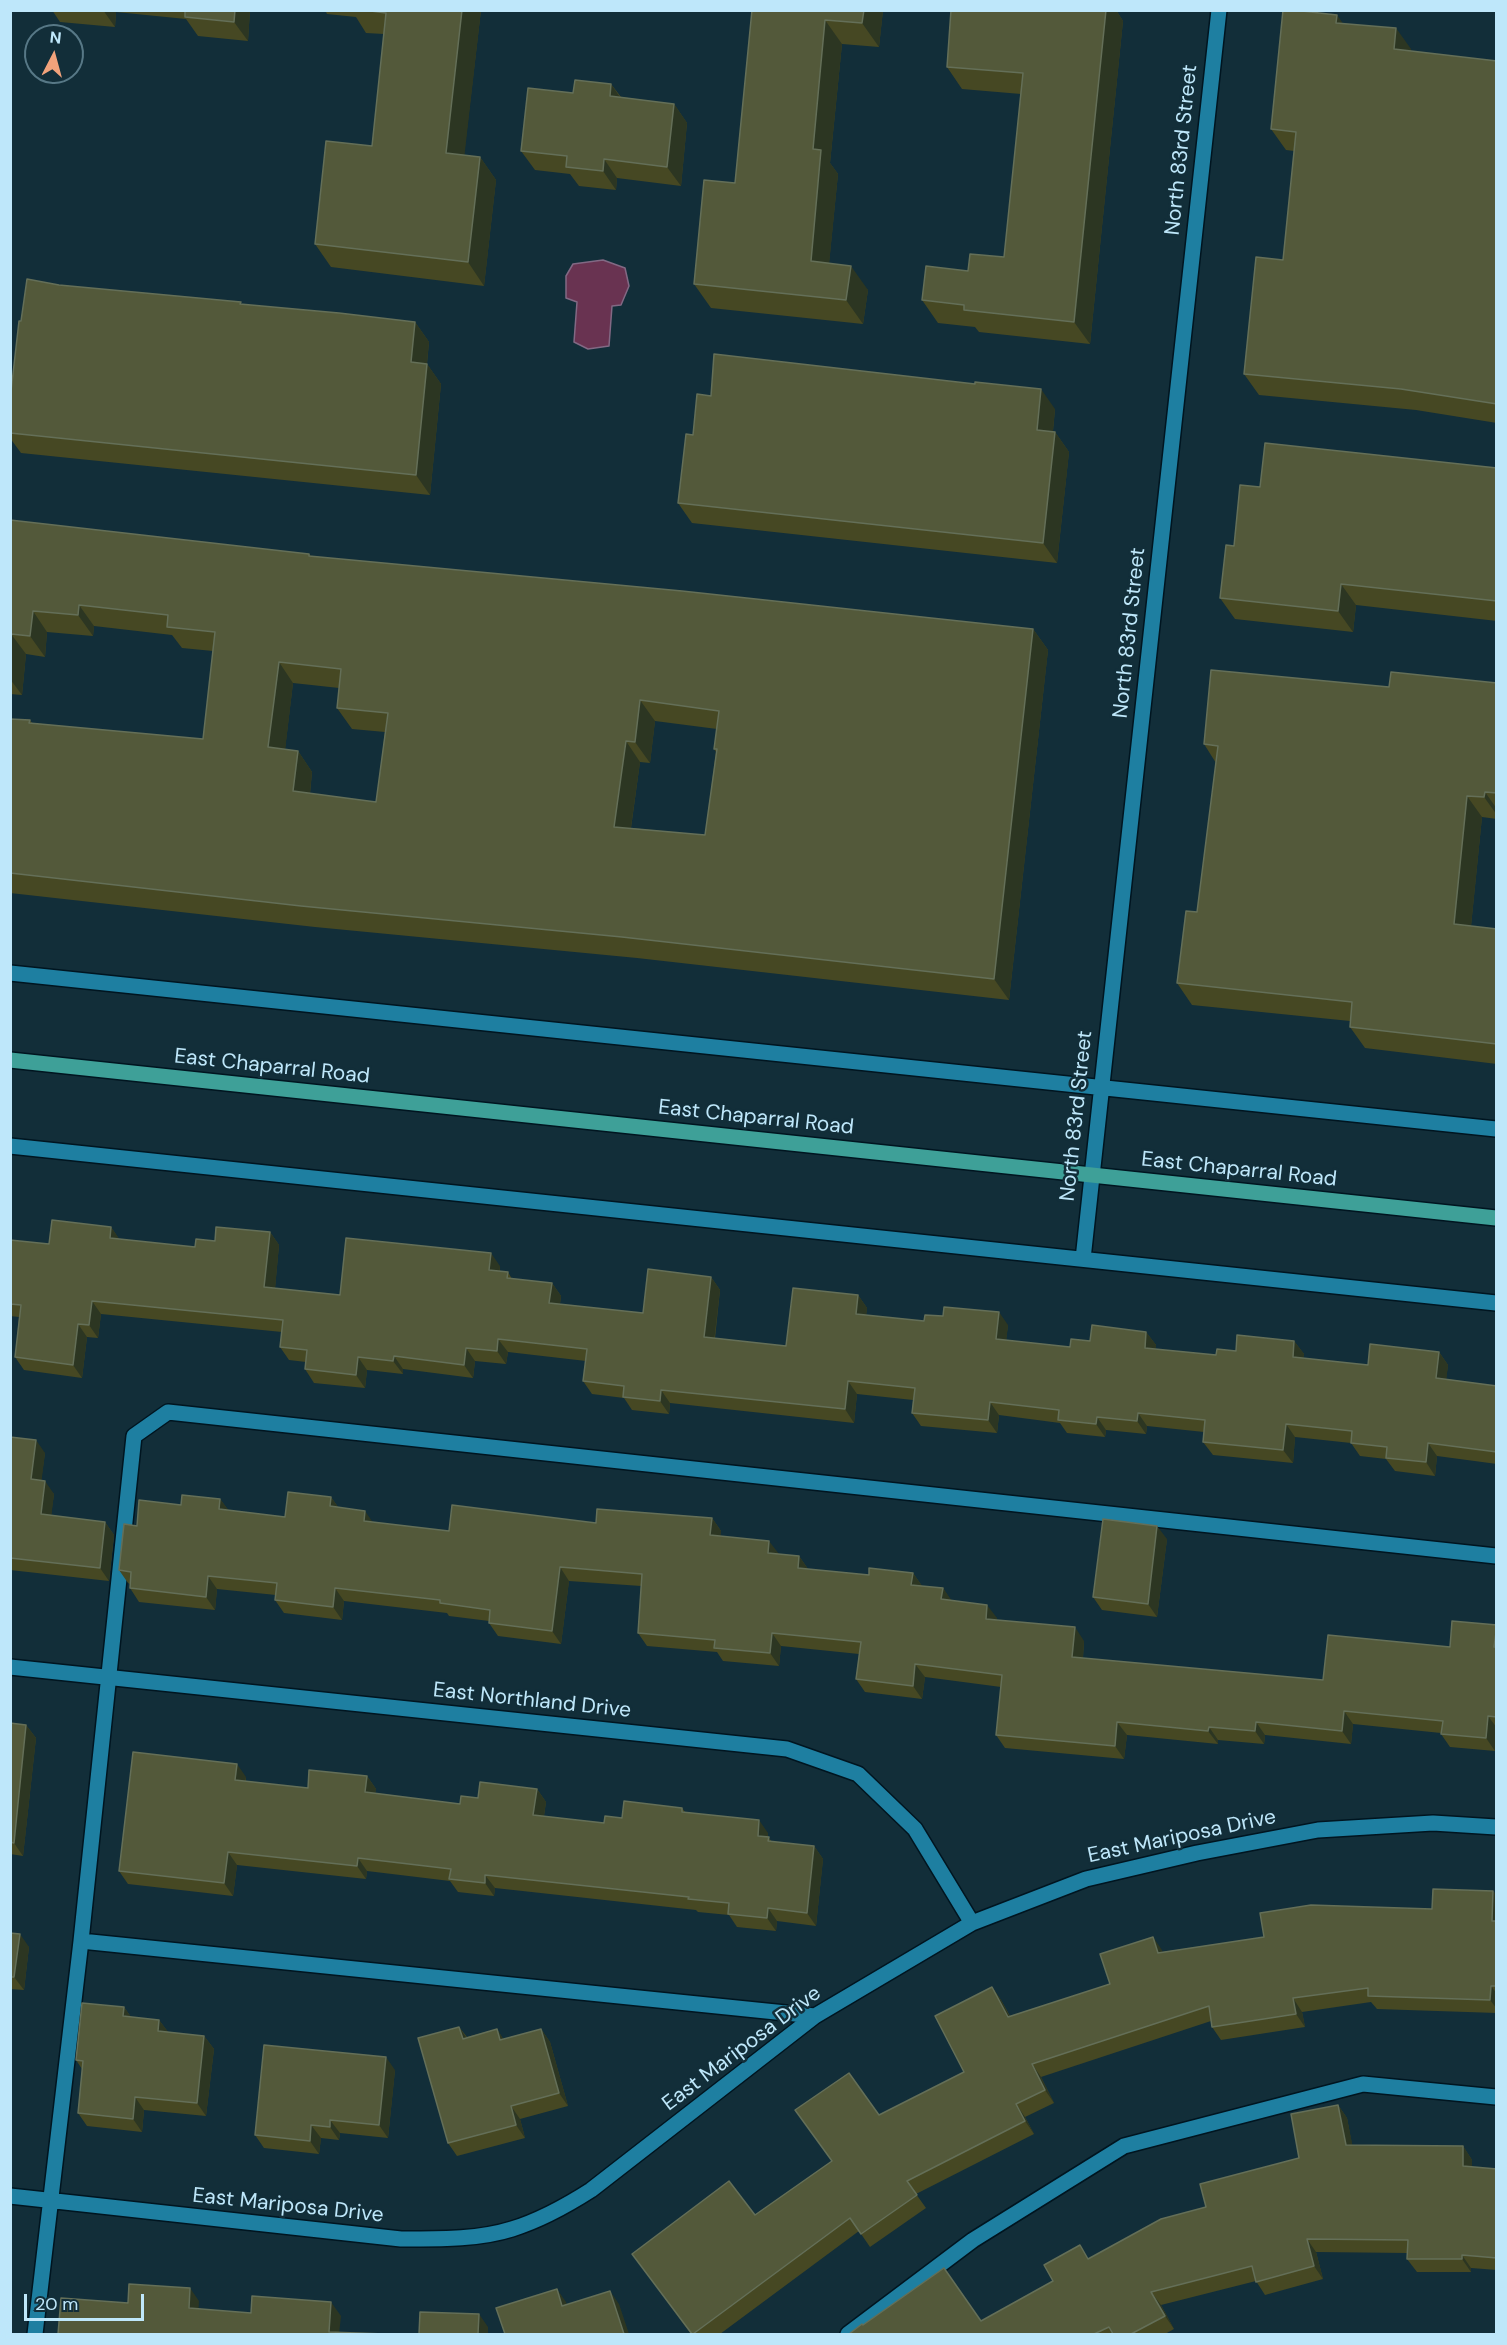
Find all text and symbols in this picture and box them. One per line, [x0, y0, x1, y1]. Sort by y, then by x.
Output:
north arrow [24, 24, 84, 84]
text: N [49, 27, 63, 49]
street label: North 83rd Street [1161, 63, 1203, 237]
street label: North 83rd Street [1109, 546, 1151, 720]
street label: North 83rd Street [1056, 1029, 1098, 1203]
street label: East Chaparral Road [173, 1044, 371, 1090]
street label: East Chaparral Road [657, 1095, 855, 1141]
street label: East Chaparral Road [1140, 1147, 1338, 1193]
street label: East Northland Drive [432, 1678, 632, 1724]
street label: East Mariposa Drive [1085, 1805, 1279, 1869]
street label: East Mariposa Drive [658, 1981, 826, 2117]
street label: East Mariposa Drive [191, 2183, 385, 2229]
scale bar [27, 2282, 147, 2320]
text: 20 m [35, 2292, 78, 2316]

